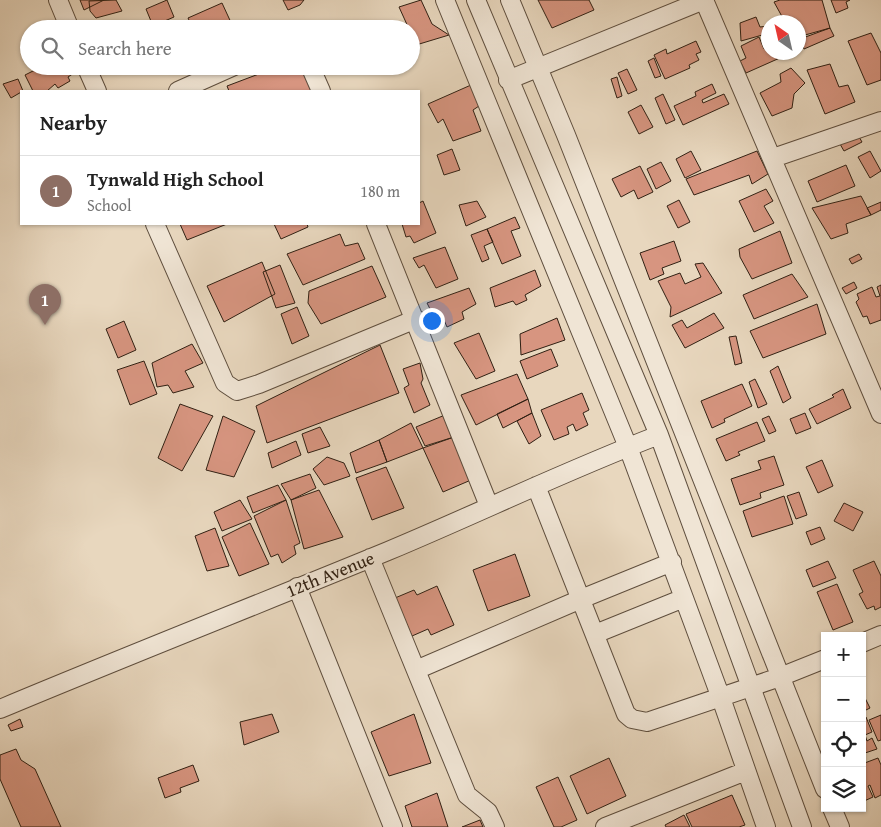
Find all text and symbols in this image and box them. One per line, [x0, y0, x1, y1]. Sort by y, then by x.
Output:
north arrow [761, 15, 806, 60]
search box [20, 20, 420, 75]
icon: search [38, 34, 66, 62]
text: Search here [78, 34, 172, 62]
text: Nearby [40, 107, 107, 138]
text: Tynwald High School [87, 165, 264, 193]
text: 1 [52, 179, 60, 203]
text: 180 m [360, 179, 400, 203]
text: School [87, 193, 131, 217]
pin: 1 [29, 284, 61, 325]
your location [419, 308, 445, 334]
street label: 12th Avenue [282, 544, 378, 604]
map controls [821, 632, 866, 812]
button: + [821, 632, 866, 677]
button: − [821, 677, 866, 722]
button: locate [821, 722, 866, 767]
button: layers [821, 767, 866, 812]

